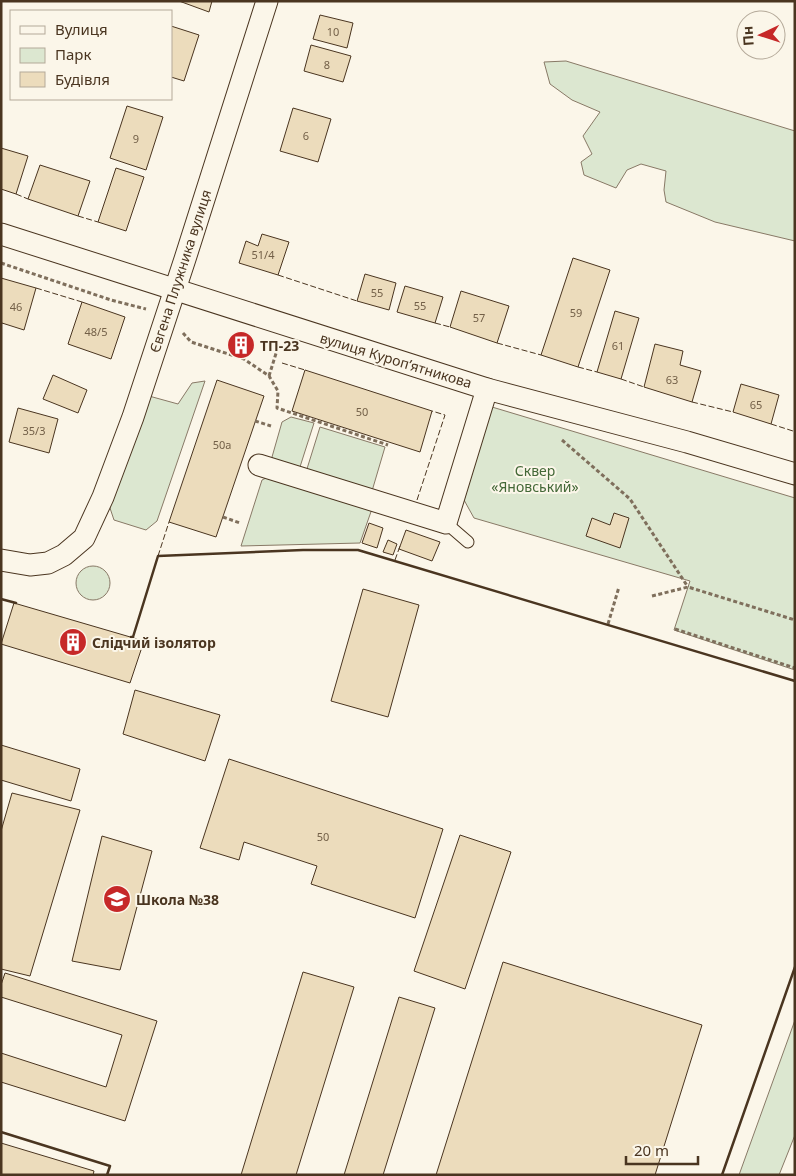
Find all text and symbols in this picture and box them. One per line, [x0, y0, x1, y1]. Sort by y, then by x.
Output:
legend [10, 10, 172, 100]
north arrow [736, 10, 786, 60]
text: Вулиця [55, 19, 108, 39]
house number: 10 [327, 24, 339, 39]
text: Пн [737, 25, 758, 47]
text: Парк [55, 44, 91, 64]
house number: 8 [324, 57, 330, 72]
text: Будівля [55, 69, 110, 89]
house number: 6 [303, 128, 309, 143]
house number: 9 [133, 131, 139, 146]
street label: Євгена Плужника вулиця [145, 187, 215, 355]
house number: 51/4 [252, 247, 275, 262]
house number: 55 [371, 285, 383, 300]
house number: 55 [414, 298, 426, 313]
house number: 46 [10, 299, 22, 314]
house number: 59 [570, 305, 582, 320]
house number: 57 [473, 310, 485, 325]
house number: 48/5 [85, 324, 107, 339]
street label: вулиця Куропʼятникова [318, 328, 474, 392]
building icon: ТП-23 [226, 330, 256, 360]
place label: ТП-23 [260, 336, 299, 355]
house number: 61 [612, 338, 624, 353]
house number: 63 [666, 372, 678, 387]
house number: 65 [750, 397, 762, 412]
house number: 50 [356, 404, 368, 419]
house number: 35/3 [23, 423, 45, 438]
house number: 50а [213, 437, 231, 452]
park label: Сквер «Яновський» [491, 461, 579, 496]
building icon: Слідчий ізолятор [58, 627, 88, 657]
place label: Слідчий ізолятор [92, 633, 216, 652]
house number: 50 [317, 829, 329, 844]
school or university icon: Школа №38 [102, 884, 132, 914]
place label: Школа №38 [136, 890, 219, 909]
scale bar [626, 1134, 698, 1166]
text: 20 m [634, 1140, 669, 1160]

